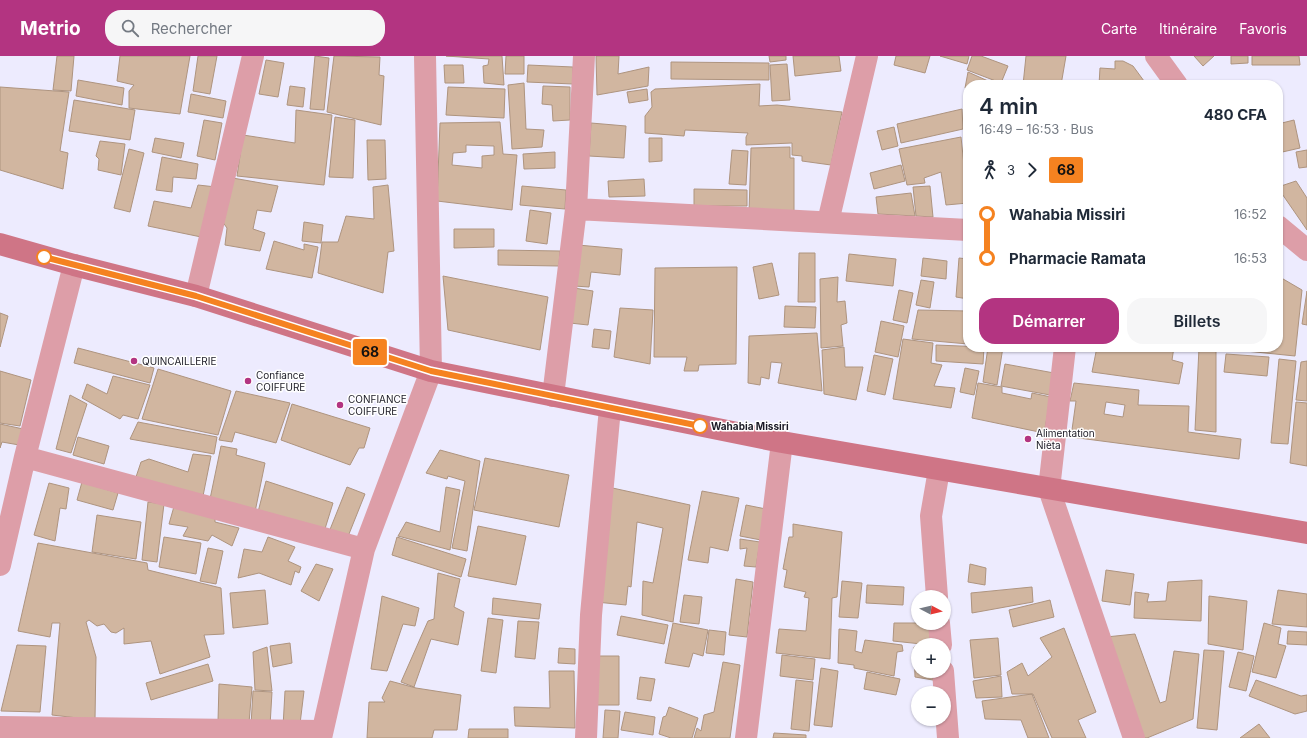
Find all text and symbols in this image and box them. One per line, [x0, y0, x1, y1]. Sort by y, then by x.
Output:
search box [105, 10, 385, 46]
text: Metrio [20, 17, 81, 40]
icon: search [119, 17, 141, 39]
text: Rechercher [151, 19, 232, 38]
text: Carte [1101, 20, 1137, 37]
text: Itinéraire [1159, 20, 1217, 37]
text: Favoris [1239, 20, 1287, 37]
text: 4 min [979, 93, 1038, 119]
text: 480 CFA [1204, 105, 1267, 124]
text: 16:49 – 16:53 · Bus [979, 121, 1094, 137]
icon: walk [979, 159, 1001, 181]
icon: forward [1021, 159, 1043, 181]
text: 68 [1057, 161, 1075, 178]
text: 3 [1007, 162, 1015, 178]
text: Wahabia Missiri [1009, 205, 1125, 224]
text: 16:52 [1234, 206, 1267, 222]
unlabelled marker [36, 249, 52, 265]
text: Pharmacie Ramata [1009, 249, 1146, 268]
text: 16:53 [1234, 250, 1267, 266]
button: Démarrer [979, 298, 1119, 344]
button: Billets [1127, 298, 1267, 344]
line badge: 68 [352, 339, 388, 365]
text: 68 [361, 343, 379, 360]
place label: QUINCAILLERIE [142, 355, 216, 367]
marker: QUINCAILLERIE [129, 356, 139, 366]
place label: Confiance COIFFURE [256, 369, 305, 393]
marker: Confiance COIFFURE [243, 376, 253, 386]
place label: CONFIANCE COIFFURE [348, 393, 407, 417]
marker: CONFIANCE COIFFURE [335, 400, 345, 410]
marker: Wahabia Missiri [692, 418, 708, 434]
place label: Wahabia Missiri [711, 420, 789, 432]
place label: Alimentation Nièta [1036, 427, 1095, 451]
marker: Alimentation Nièta [1023, 434, 1033, 444]
north arrow [911, 590, 951, 630]
map controls [911, 590, 951, 726]
button: + [911, 638, 951, 678]
button: − [911, 686, 951, 726]

